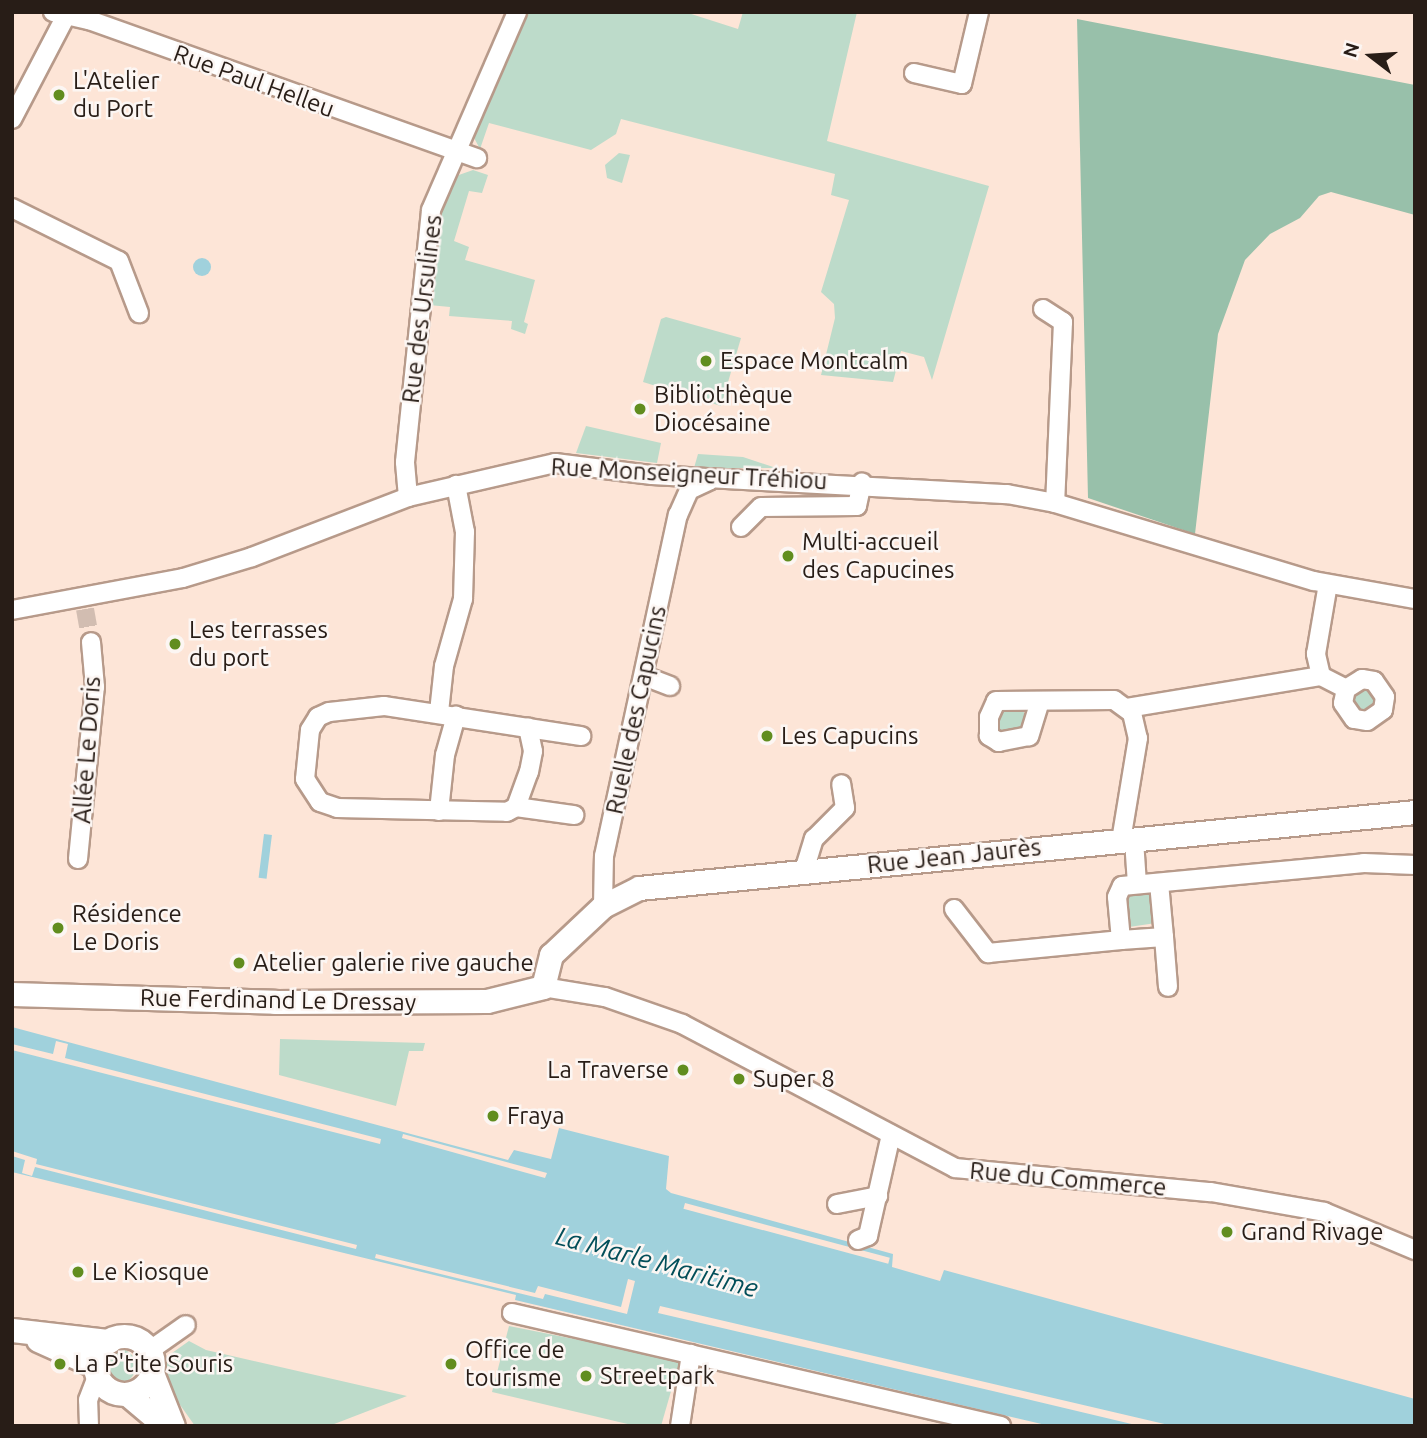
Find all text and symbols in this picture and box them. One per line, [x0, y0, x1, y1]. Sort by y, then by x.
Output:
north arrow [1336, 21, 1406, 91]
street label: Rue Paul Helleu [170, 39, 338, 123]
text: N [1338, 40, 1364, 60]
place label: L'Atelier du Port [73, 67, 159, 123]
marker: L'Atelier du Port [51, 87, 67, 103]
street label: Rue des Ursulines [396, 213, 448, 405]
place label: Espace Montcalm [720, 347, 908, 375]
marker: Espace Montcalm [698, 353, 714, 369]
place label: Bibliothèque Diocésaine [654, 381, 793, 437]
marker: Bibliothèque Diocésaine [632, 401, 648, 417]
street label: Rue Monseigneur Tréhiou [550, 452, 828, 496]
place label: Multi-accueil des Capucines [802, 528, 954, 584]
marker: Multi-accueil des Capucines [780, 548, 796, 564]
street label: Ruelle des Capucins [600, 603, 672, 817]
place label: Les terrasses du port [189, 616, 328, 672]
marker: Les terrasses du port [167, 636, 183, 652]
street label: Allée Le Doris [67, 675, 107, 825]
place label: Les Capucins [781, 722, 918, 750]
marker: Les Capucins [759, 728, 775, 744]
street label: Rue Jean Jaurès [866, 833, 1042, 879]
place label: Résidence Le Doris [72, 900, 182, 956]
marker: Résidence Le Doris [50, 920, 66, 936]
place label: Atelier galerie rive gauche [253, 949, 534, 977]
marker: Atelier galerie rive gauche [231, 955, 247, 971]
street label: Rue Ferdinand Le Dressay [140, 983, 416, 1017]
place label: La Traverse [547, 1056, 669, 1084]
marker: La Traverse [675, 1062, 691, 1078]
place label: Super 8 [753, 1065, 835, 1093]
marker: Super 8 [731, 1071, 747, 1087]
place label: Fraya [507, 1102, 564, 1130]
marker: Fraya [485, 1108, 501, 1124]
street label: Rue du Commerce [968, 1156, 1168, 1202]
place label: Grand Rivage [1241, 1218, 1383, 1246]
water label: La Marle Maritime [553, 1220, 761, 1304]
marker: Grand Rivage [1219, 1224, 1235, 1240]
place label: Le Kiosque [92, 1258, 209, 1286]
marker: Le Kiosque [70, 1264, 86, 1280]
place label: Office de tourisme [465, 1336, 565, 1392]
place label: La P'tite Souris [74, 1350, 233, 1378]
marker: La P'tite Souris [52, 1356, 68, 1372]
marker: Office de tourisme [443, 1356, 459, 1372]
place label: Streetpark [600, 1362, 715, 1390]
marker: Streetpark [578, 1368, 594, 1384]

